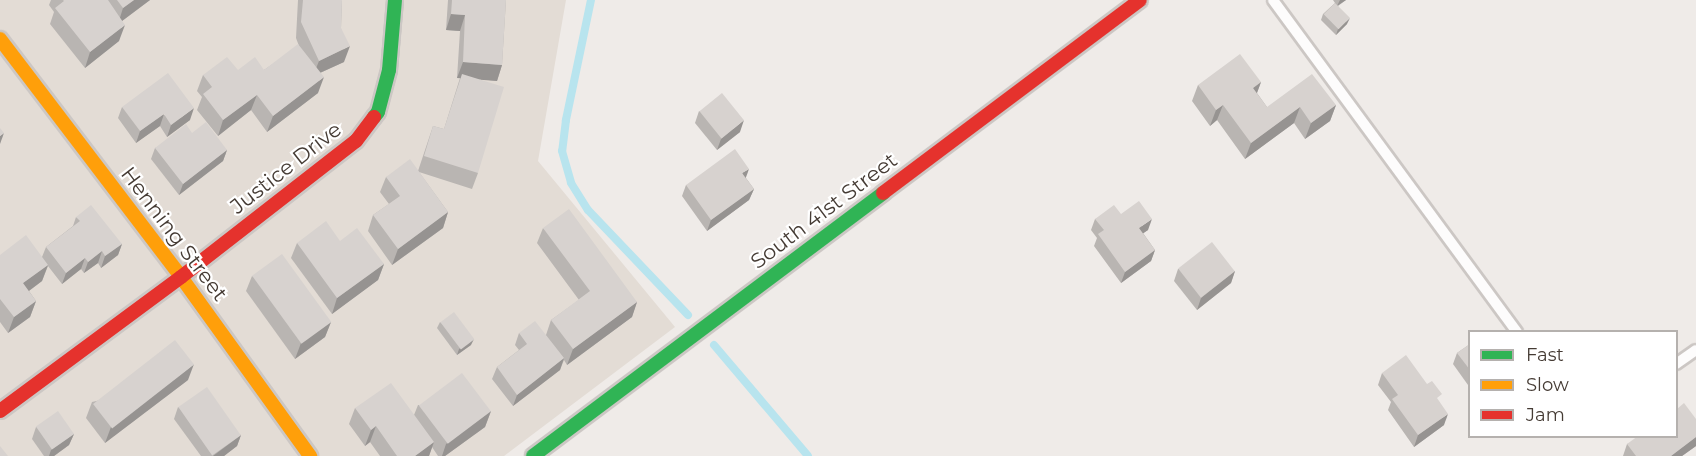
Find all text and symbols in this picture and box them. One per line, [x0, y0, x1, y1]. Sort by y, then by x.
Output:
street label: Justice Drive [225, 117, 347, 219]
street label: South 41st Street [746, 148, 902, 274]
street label: Henning Street [115, 162, 233, 306]
legend [1468, 330, 1678, 438]
text: Fast [1526, 344, 1564, 366]
text: Slow [1526, 374, 1569, 396]
text: Jam [1526, 404, 1565, 426]

